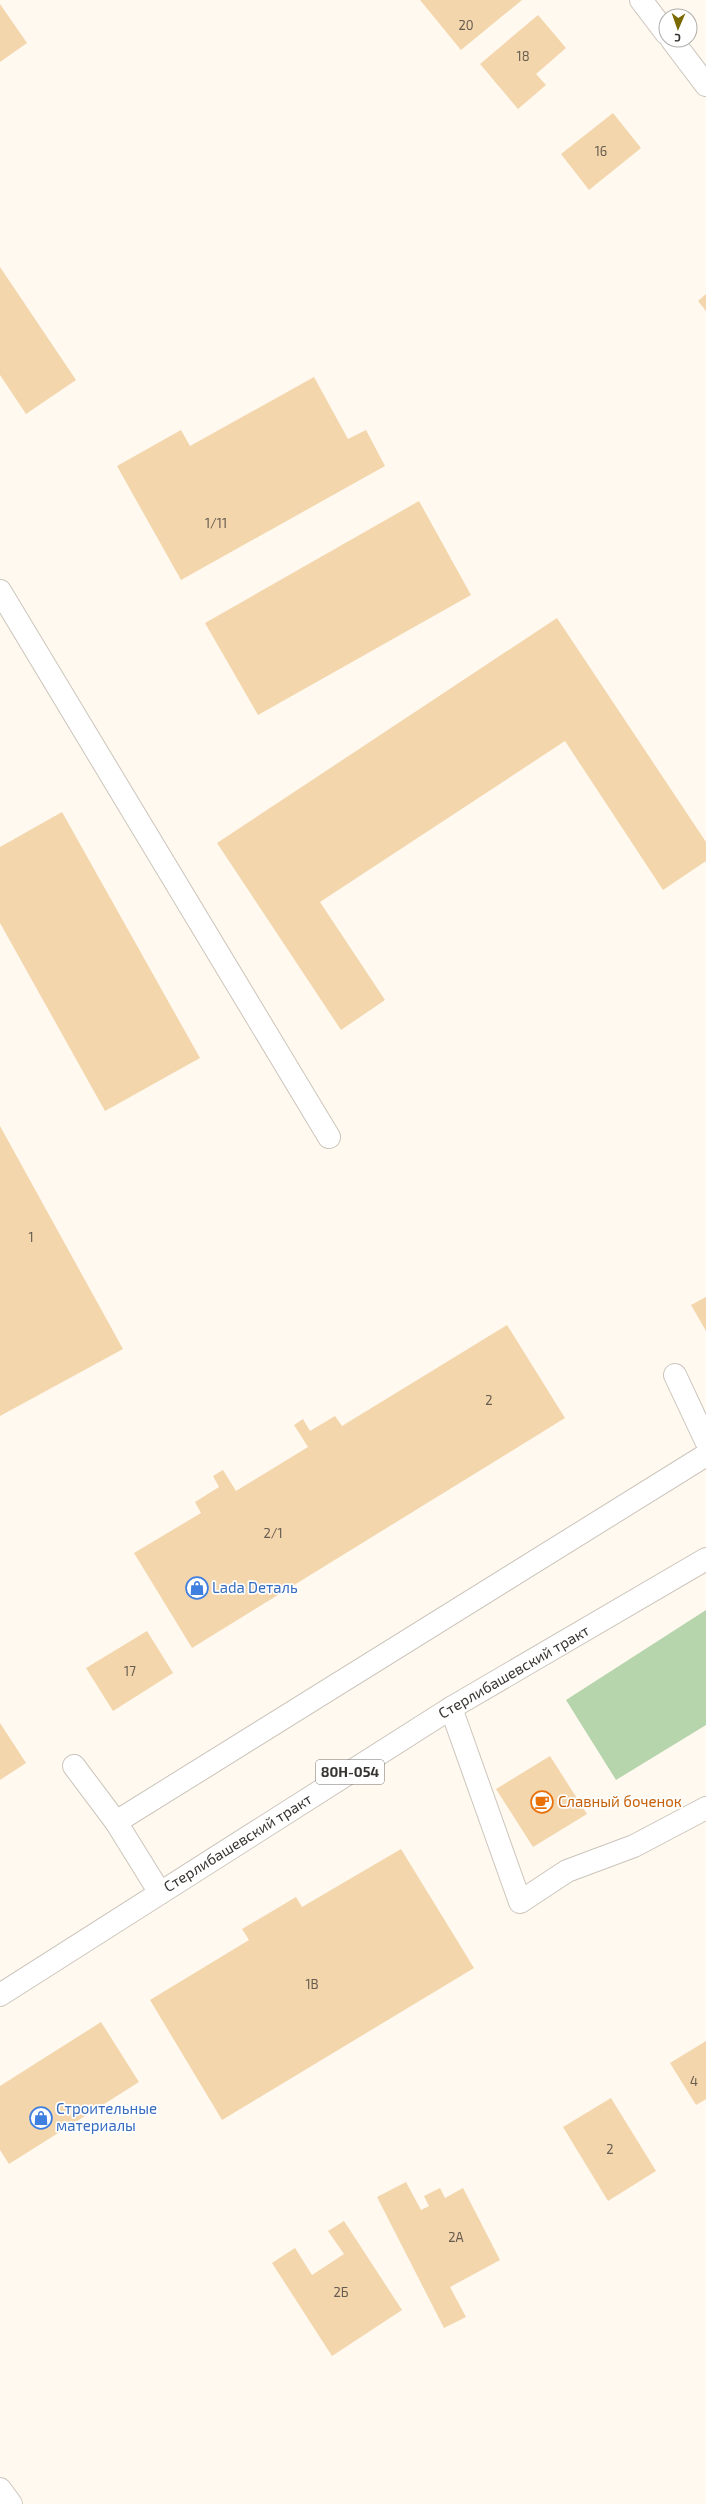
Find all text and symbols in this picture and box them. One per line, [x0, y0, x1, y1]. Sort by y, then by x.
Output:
north arrow [658, 8, 698, 48]
house number: 20 [458, 17, 474, 33]
text: С [674, 32, 681, 45]
house number: 18 [516, 48, 530, 64]
house number: 16 [595, 143, 607, 159]
house number: 1/11 [205, 515, 227, 531]
house number: 1 [28, 1229, 34, 1245]
house number: 2 [485, 1392, 493, 1408]
house number: 2/1 [263, 1525, 283, 1541]
shop icon: Lada Dеталь [184, 1575, 210, 1601]
place label: Lada Dеталь [212, 1578, 298, 1596]
street label: Стерлибашевский тракт [435, 1620, 592, 1722]
house number: 17 [124, 1663, 136, 1679]
road number: 80Н-054 [316, 1760, 384, 1784]
street label: Стерлибашевский тракт [160, 1789, 315, 1895]
cafe icon: Славный боченок [529, 1789, 555, 1815]
place label: Славный боченок [558, 1792, 682, 1810]
house number: 1В [305, 1976, 319, 1992]
house number: 4 [690, 2073, 698, 2089]
place label: Строительные материалы [56, 2099, 157, 2134]
shop icon: Строительные материалы [28, 2105, 54, 2131]
house number: 2 [606, 2141, 614, 2157]
house number: 2А [448, 2229, 464, 2245]
house number: 2Б [333, 2284, 349, 2300]

